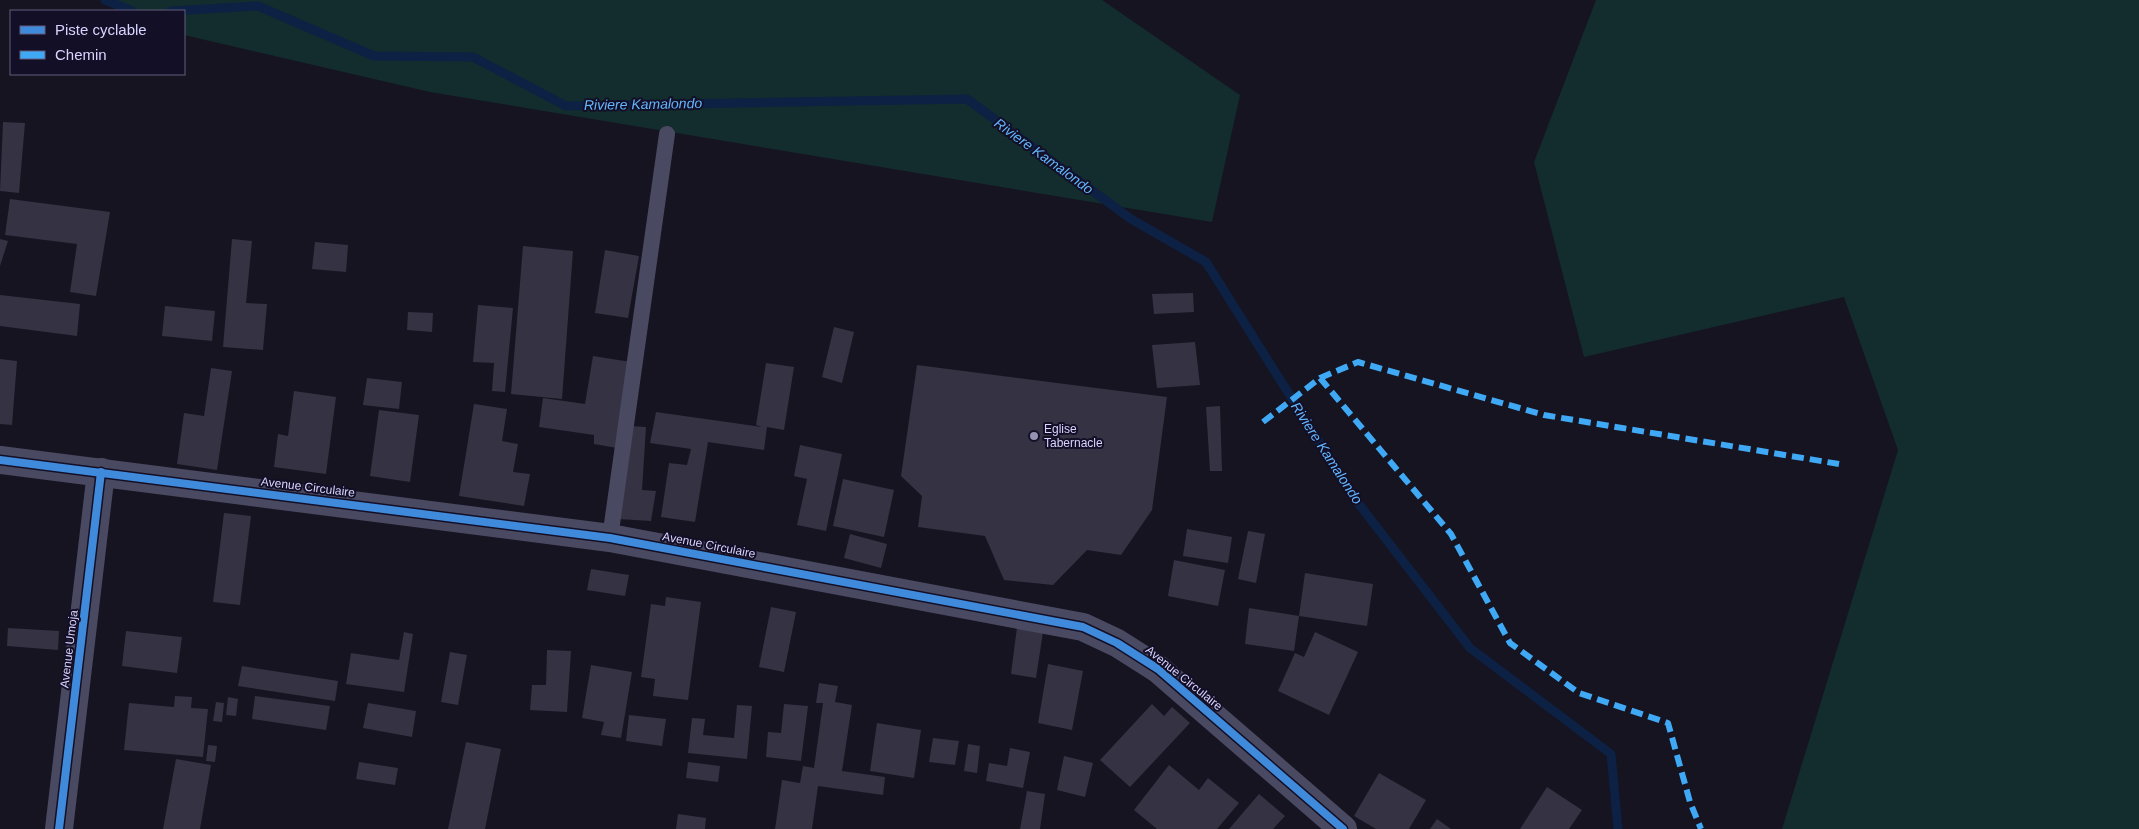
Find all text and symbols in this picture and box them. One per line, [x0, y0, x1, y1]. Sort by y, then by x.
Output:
legend [10, 10, 185, 75]
text: Piste cyclable [55, 21, 147, 38]
text: Chemin [55, 46, 107, 63]
water label: Riviere Kamalondo [584, 95, 702, 113]
water label: Riviere Kamalondo [991, 115, 1097, 197]
water label: Riviere Kamalondo [1288, 399, 1366, 507]
place label: Eglise Tabernacle [1044, 422, 1103, 450]
marker: Eglise Tabernacle [1028, 430, 1040, 442]
street label: Avenue Circulaire [260, 474, 356, 500]
street label: Avenue Circulaire [661, 529, 757, 561]
street label: Avenue Umoja [57, 609, 81, 689]
street label: Avenue Circulaire [1143, 643, 1225, 713]

